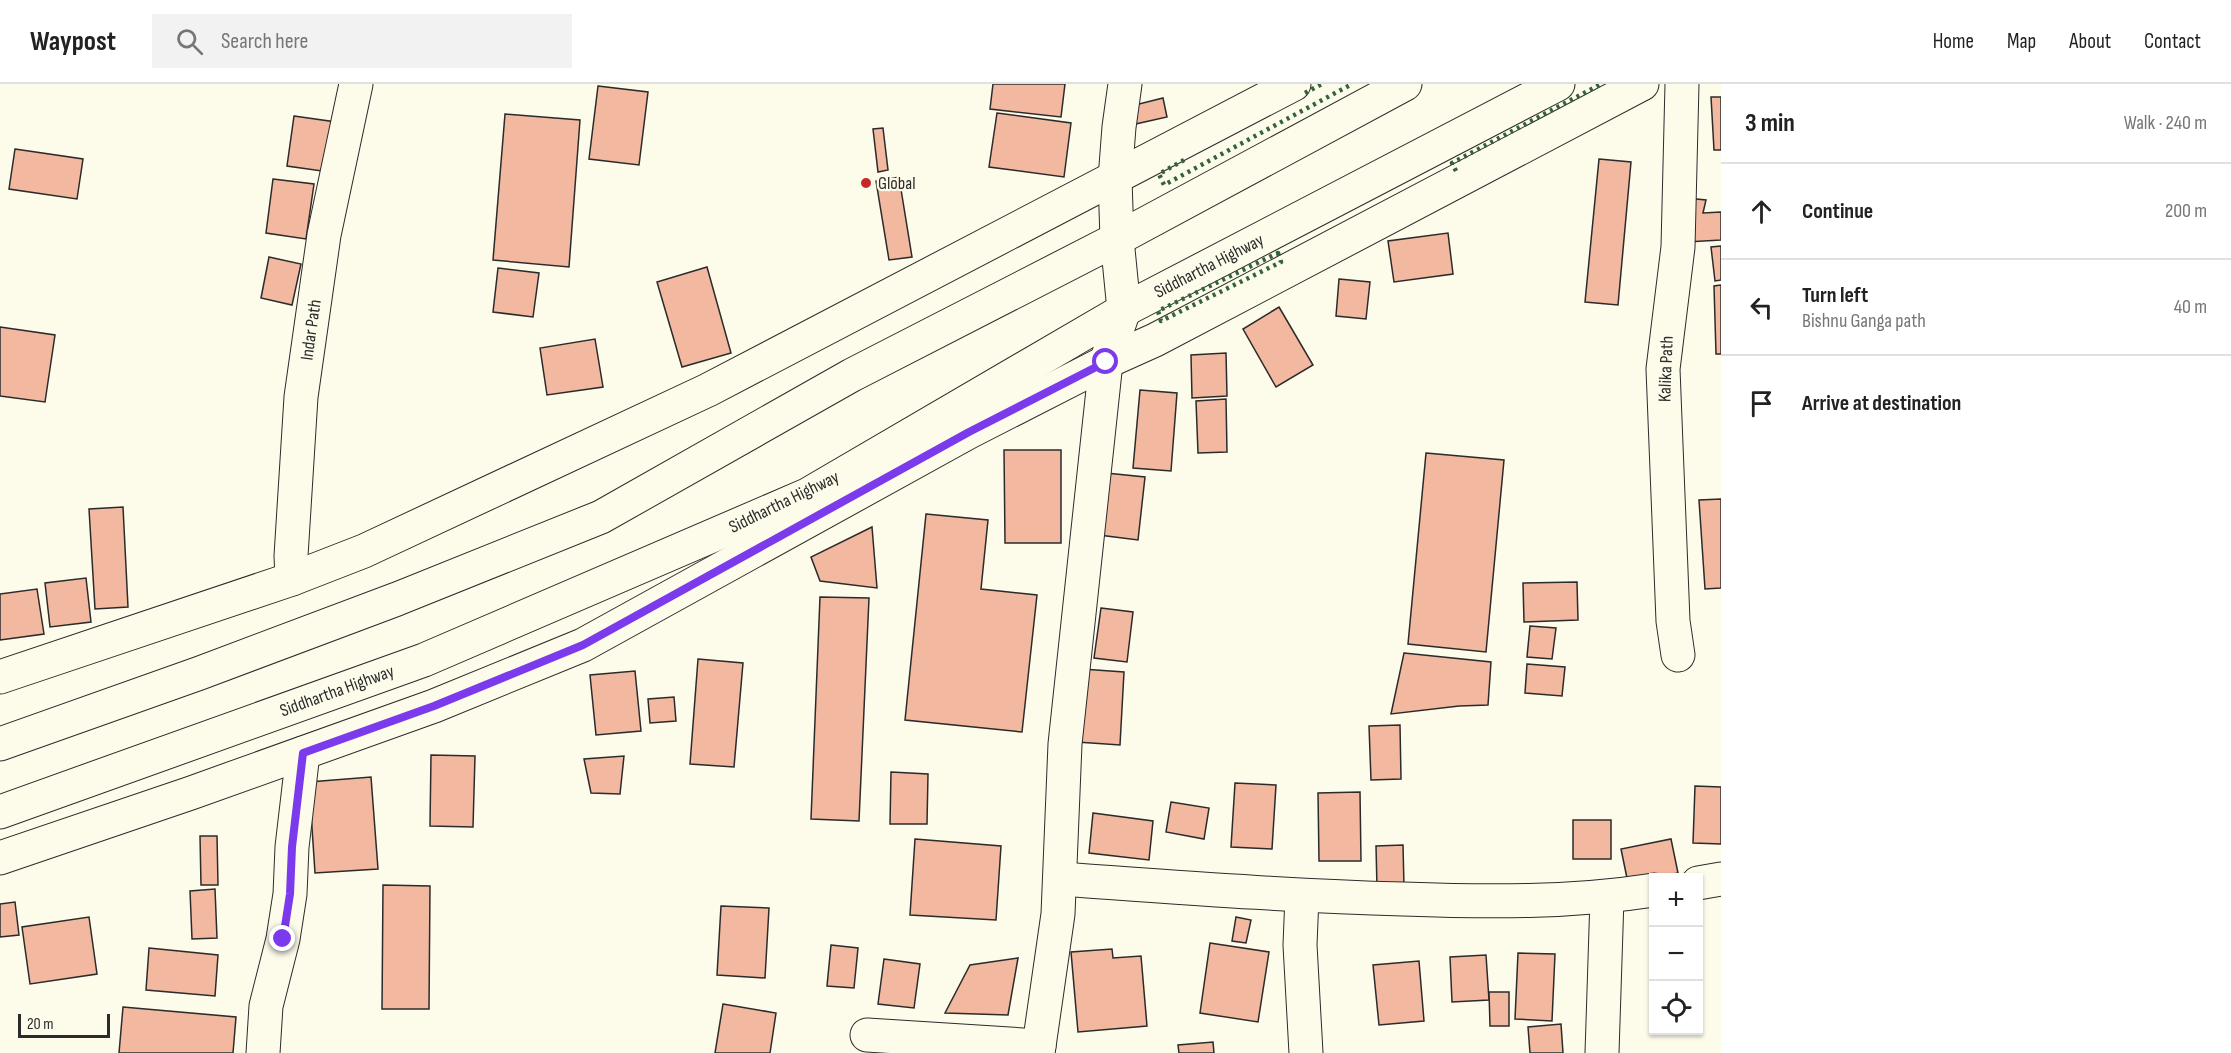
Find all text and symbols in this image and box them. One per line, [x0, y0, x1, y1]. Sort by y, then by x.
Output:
search box [152, 14, 572, 68]
text: Waypost [30, 25, 116, 58]
icon: search [173, 25, 206, 58]
text: Search here [221, 28, 308, 55]
text: Home [1933, 29, 1974, 54]
text: Map [2007, 29, 2036, 54]
text: About [2069, 29, 2111, 54]
text: Contact [2144, 29, 2201, 54]
text: 3 min [1745, 108, 1795, 139]
text: Walk · 240 m [2124, 111, 2207, 135]
place label: Global [878, 173, 916, 194]
marker: Global [859, 176, 873, 190]
icon: ahead [1745, 195, 1778, 228]
text: Continue [1802, 198, 1873, 225]
text: 200 m [2165, 199, 2207, 223]
street label: Siddhartha Highway [1151, 229, 1267, 303]
text: Turn left [1802, 282, 1868, 309]
icon: left [1745, 291, 1778, 324]
text: 40 m [2174, 295, 2207, 319]
street label: Indar Path [296, 298, 326, 362]
text: Bishnu Ganga path [1802, 309, 1926, 333]
street label: Kalika Path [1654, 336, 1678, 402]
route start [1092, 348, 1118, 374]
icon: arrive [1745, 387, 1778, 420]
text: Arrive at destination [1802, 390, 1961, 417]
street label: Siddhartha Highway [725, 466, 843, 538]
street label: Siddhartha Highway [277, 661, 397, 721]
map controls [1649, 873, 1703, 1035]
button: + [1649, 873, 1703, 927]
route end [269, 925, 295, 951]
button: − [1649, 927, 1703, 981]
button: locate [1649, 981, 1703, 1035]
scale bar [18, 1011, 110, 1038]
text: 20 m [27, 1015, 54, 1034]

